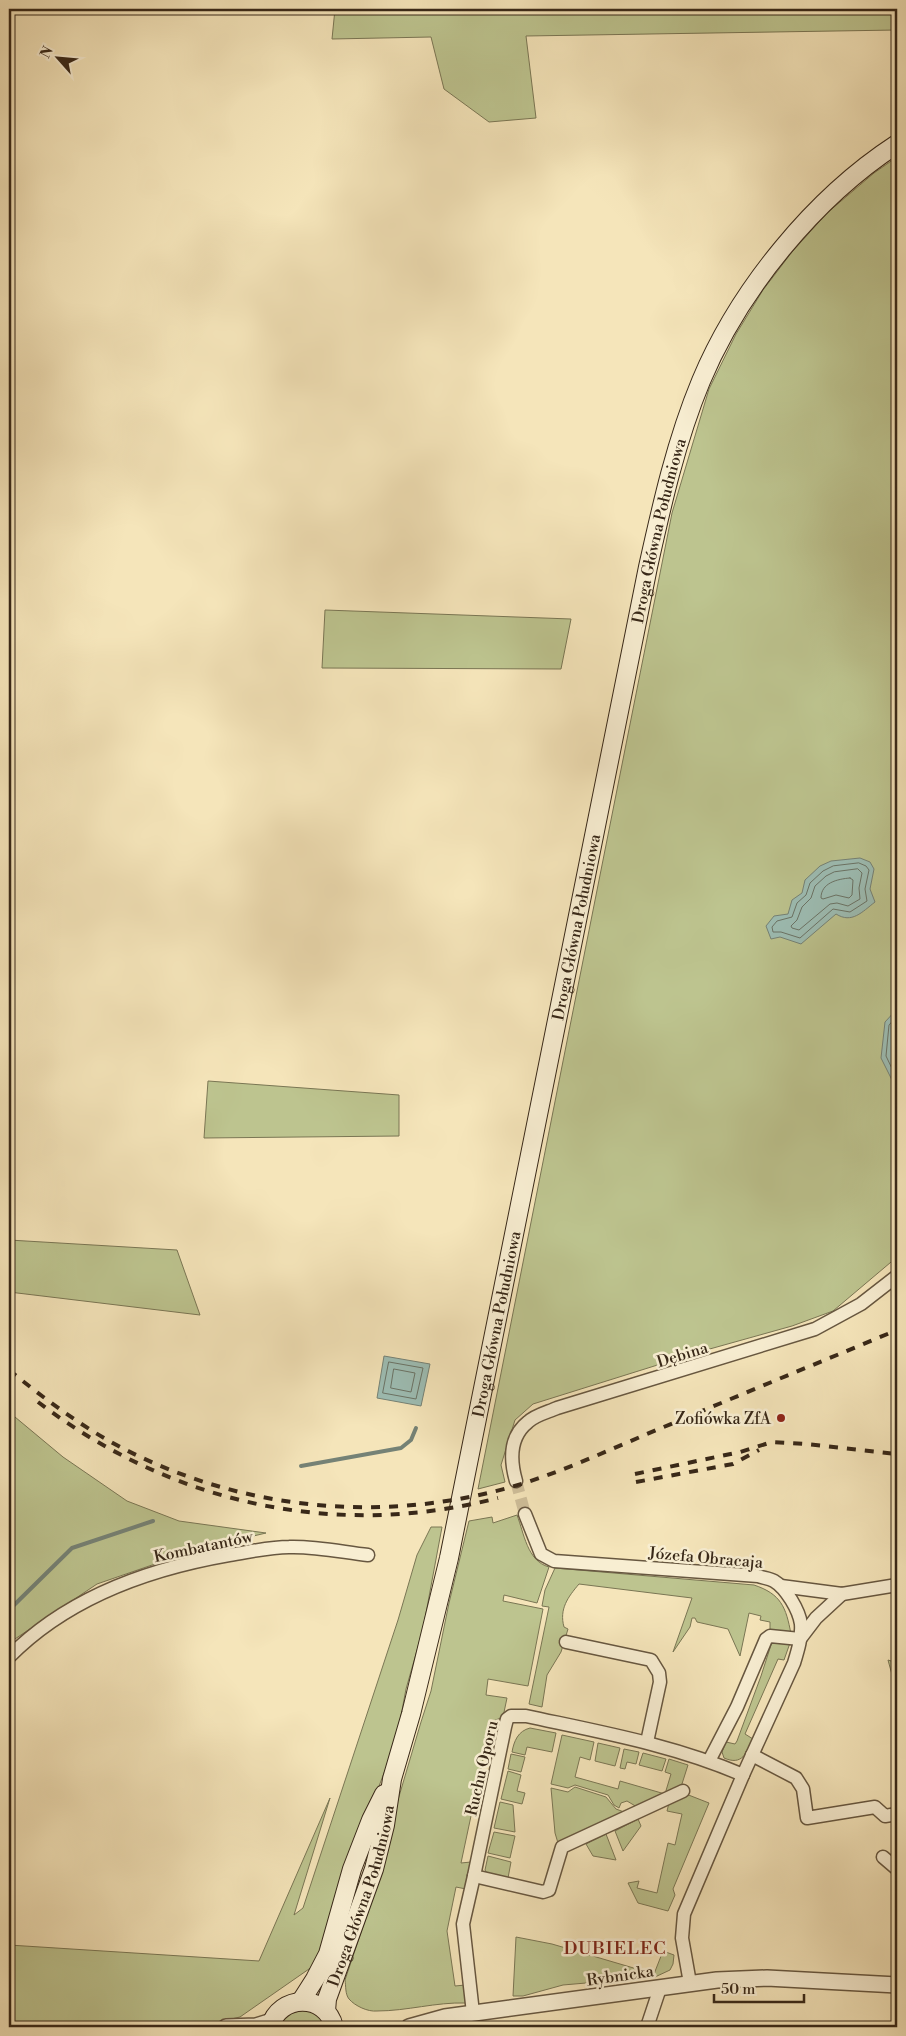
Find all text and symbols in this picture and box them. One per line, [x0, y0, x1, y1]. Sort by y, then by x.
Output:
north arrow [32, 32, 82, 82]
text: N [37, 44, 58, 62]
street label: Droga Główna Południowa [628, 435, 691, 625]
street label: Droga Główna Południowa [548, 831, 605, 1022]
street label: Droga Główna Południowa [468, 1228, 526, 1419]
street label: Dębina [654, 1337, 711, 1372]
place label: Zofiówka ZfA [675, 1409, 772, 1429]
marker: Zofiówka ZfA [775, 1412, 787, 1424]
street label: Kombatantów [152, 1527, 255, 1567]
street label: Józefa Obracaja [647, 1543, 765, 1573]
street label: Ruchu Oporu [461, 1719, 503, 1818]
street label: Droga Główna Południowa [323, 1803, 399, 1989]
district label: DUBIELEC [563, 1937, 667, 1960]
street label: Rybnicka [585, 1961, 656, 1991]
scale bar [714, 1971, 804, 2003]
text: 50 m [721, 1980, 755, 1999]

